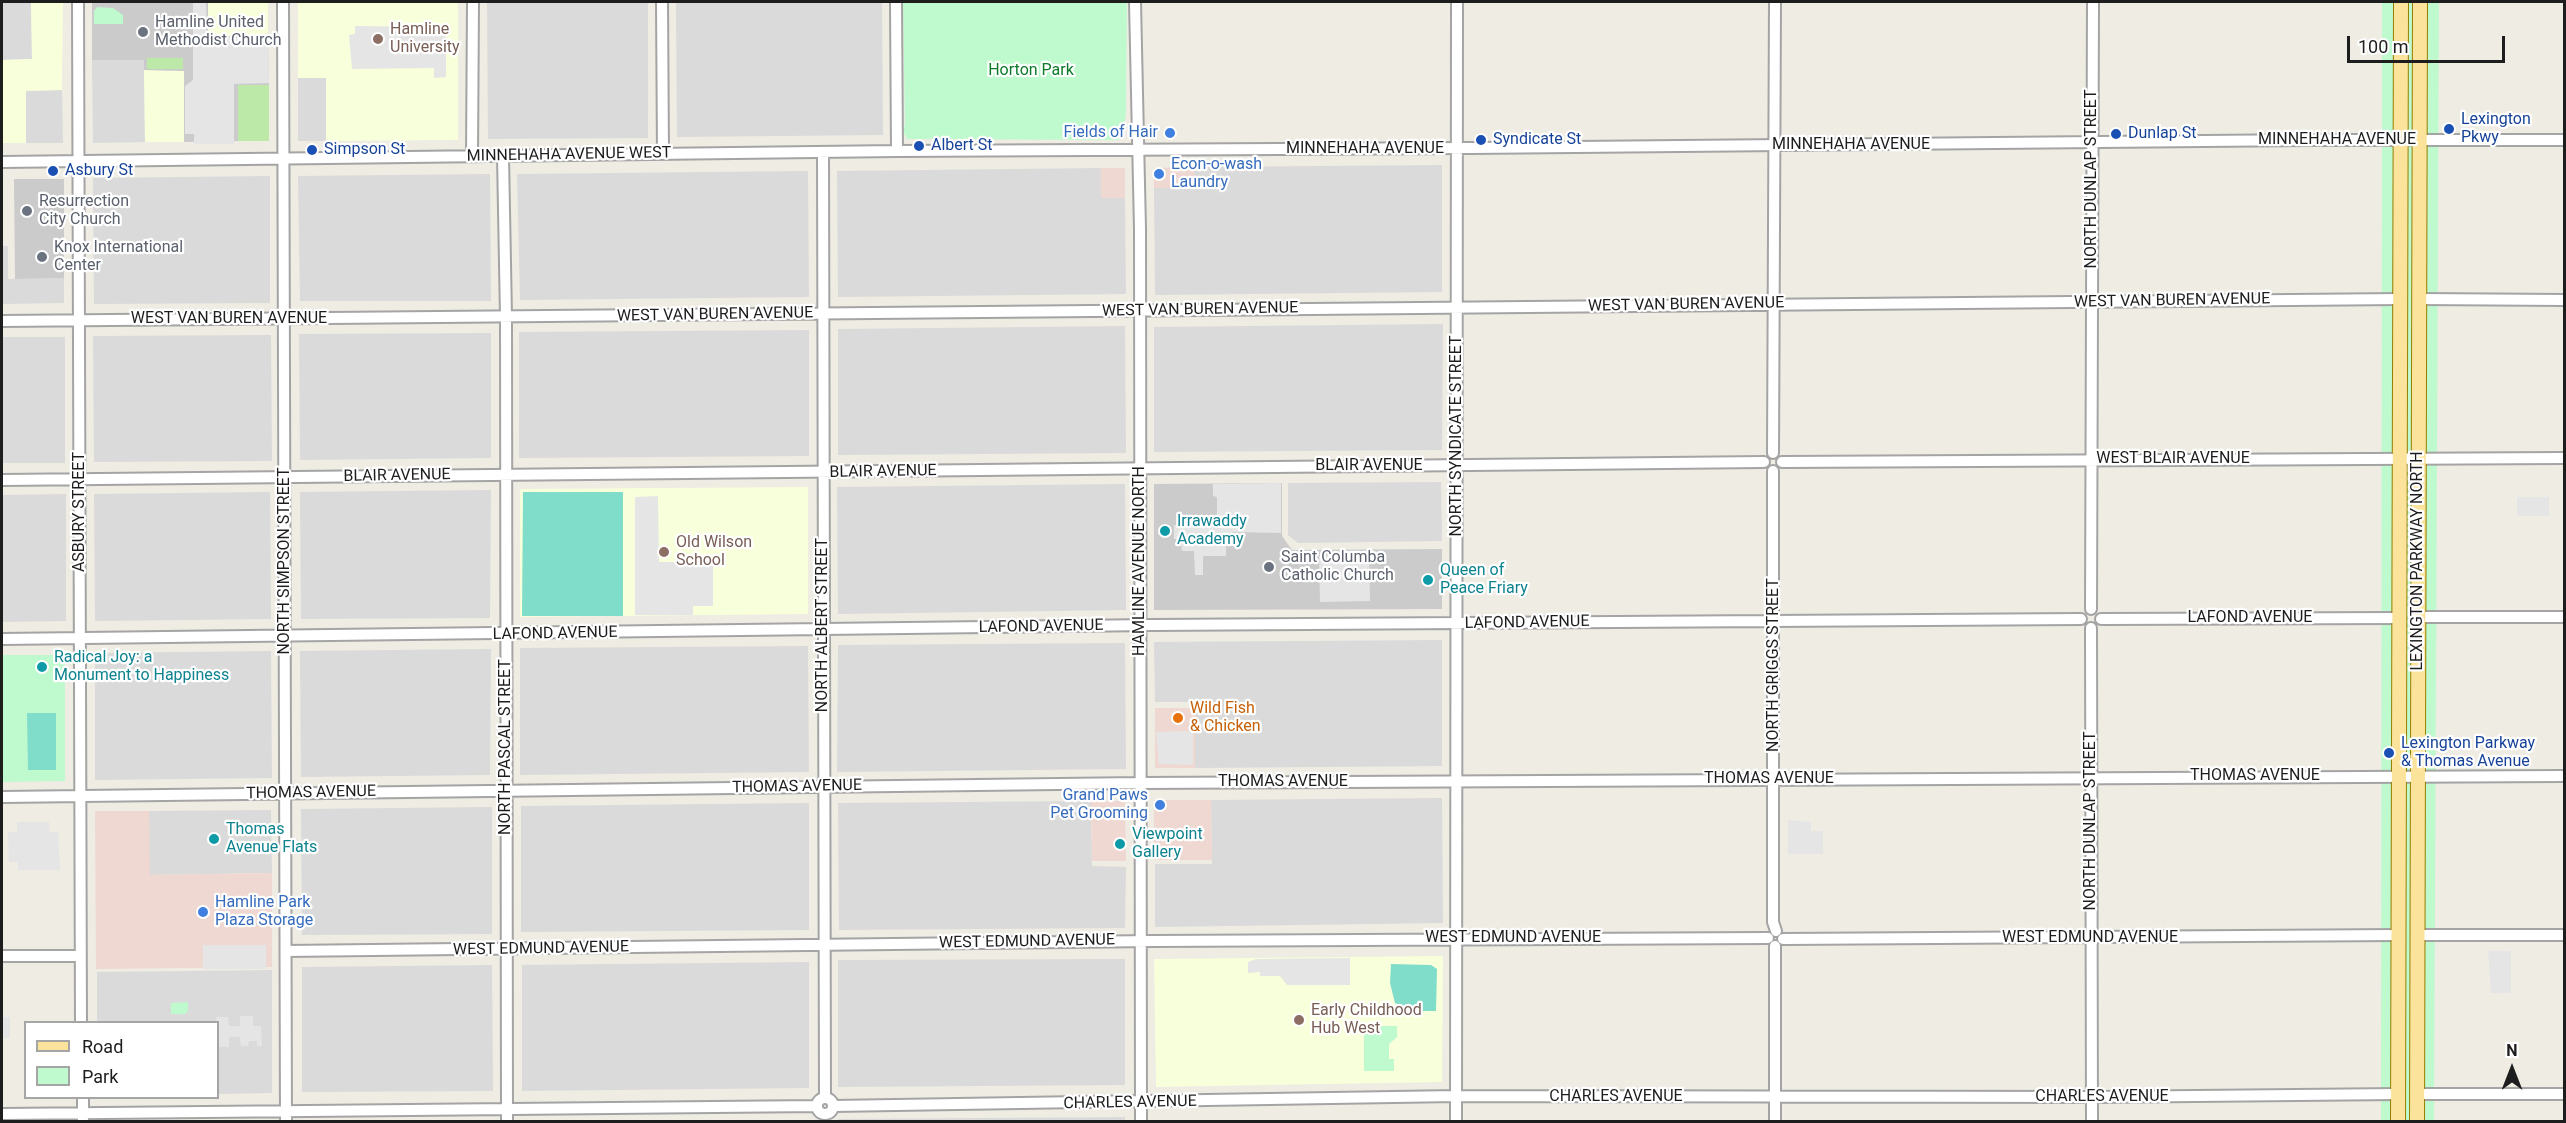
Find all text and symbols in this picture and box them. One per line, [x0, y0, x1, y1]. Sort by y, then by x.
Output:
place label: Hamline United Methodist Church [155, 13, 282, 51]
place label: Hamline University [390, 20, 460, 58]
scale bar [2350, 24, 2508, 62]
marker: Hamline United Methodist Church [136, 25, 150, 39]
marker: Hamline University [371, 32, 385, 46]
text: 100 m [2358, 36, 2409, 57]
park label: Horton Park [988, 61, 1074, 81]
street label: NORTH DUNLAP STREET [2082, 90, 2102, 268]
place label: Lexington Pkwy [2461, 110, 2531, 148]
marker: Lexington Pkwy [2442, 122, 2456, 136]
place label: Fields of Hair [1064, 123, 1158, 143]
place label: Dunlap St [2128, 124, 2196, 144]
marker: Fields of Hair [1163, 126, 1177, 140]
marker: Dunlap St [2109, 127, 2123, 141]
place label: Syndicate St [1493, 130, 1581, 150]
street label: MINNEHAHA AVENUE [2258, 130, 2416, 150]
marker: Syndicate St [1474, 133, 1488, 147]
street label: MINNEHAHA AVENUE [1772, 135, 1930, 155]
place label: Albert St [931, 136, 993, 156]
marker: Albert St [912, 139, 926, 153]
street label: MINNEHAHA AVENUE [1286, 139, 1444, 159]
place label: Simpson St [324, 140, 405, 160]
marker: Simpson St [305, 143, 319, 157]
street label: MINNEHAHA AVENUE WEST [467, 144, 671, 166]
place label: Econ-o-wash Laundry [1171, 155, 1262, 193]
place label: Asbury St [65, 161, 133, 181]
marker: Asbury St [46, 164, 60, 178]
marker: Econ-o-wash Laundry [1152, 167, 1166, 181]
place label: Resurrection City Church [39, 192, 129, 230]
marker: Resurrection City Church [20, 204, 34, 218]
place label: Knox International Center [54, 238, 183, 276]
marker: Knox International Center [35, 250, 49, 264]
street label: WEST VAN BUREN AVENUE [2074, 290, 2270, 312]
street label: WEST VAN BUREN AVENUE [1588, 294, 1784, 316]
street label: WEST VAN BUREN AVENUE [1102, 299, 1298, 321]
street label: WEST VAN BUREN AVENUE [617, 304, 813, 326]
street label: WEST VAN BUREN AVENUE [131, 309, 327, 329]
street label: NORTH SYNDICATE STREET [1447, 335, 1467, 537]
street label: WEST BLAIR AVENUE [2096, 449, 2250, 469]
street label: LEXINGTON PARKWAY NORTH [2408, 451, 2428, 671]
street label: ASBURY STREET [70, 452, 90, 572]
street label: BLAIR AVENUE [1315, 456, 1423, 476]
street label: BLAIR AVENUE [829, 461, 937, 483]
street label: BLAIR AVENUE [343, 465, 451, 487]
street label: HAMLINE AVENUE NORTH [1130, 466, 1150, 656]
street label: NORTH SIMPSON STREET [275, 467, 295, 655]
place label: Irrawaddy Academy [1177, 512, 1247, 550]
marker: Irrawaddy Academy [1158, 524, 1172, 538]
place label: Old Wilson School [676, 533, 752, 571]
street label: NORTH ALBERT STREET [813, 538, 833, 712]
marker: Old Wilson School [657, 545, 671, 559]
place label: Saint Columba Catholic Church [1281, 548, 1394, 586]
marker: Saint Columba Catholic Church [1262, 560, 1276, 574]
place label: Queen of Peace Friary [1440, 561, 1528, 599]
marker: Queen of Peace Friary [1421, 573, 1435, 587]
street label: NORTH GRIGGS STREET [1764, 578, 1784, 752]
street label: LAFOND AVENUE [2188, 608, 2312, 628]
street label: LAFOND AVENUE [1464, 612, 1590, 634]
street label: LAFOND AVENUE [978, 616, 1104, 638]
street label: LAFOND AVENUE [492, 623, 618, 645]
place label: Radical Joy: a Monument to Happiness [54, 648, 229, 686]
street label: NORTH PASCAL STREET [496, 659, 516, 835]
marker: Radical Joy: a Monument to Happiness [35, 660, 49, 674]
place label: Wild Fish & Chicken [1190, 699, 1261, 737]
marker: Wild Fish & Chicken [1171, 711, 1185, 725]
street label: NORTH DUNLAP STREET [2081, 732, 2101, 910]
place label: Lexington Parkway & Thomas Avenue [2401, 734, 2535, 772]
marker: Lexington Parkway & Thomas Avenue [2382, 746, 2396, 760]
street label: THOMAS AVENUE [2190, 766, 2320, 786]
street label: THOMAS AVENUE [1704, 769, 1834, 789]
street label: THOMAS AVENUE [1218, 772, 1348, 792]
street label: THOMAS AVENUE [732, 776, 862, 798]
street label: THOMAS AVENUE [246, 782, 376, 804]
place label: Grand Paws Pet Grooming [1050, 786, 1148, 824]
marker: Grand Paws Pet Grooming [1153, 798, 1167, 812]
place label: Thomas Avenue Flats [226, 820, 317, 858]
place label: Viewpoint Gallery [1132, 825, 1203, 863]
marker: Thomas Avenue Flats [207, 832, 221, 846]
marker: Viewpoint Gallery [1113, 837, 1127, 851]
place label: Hamline Park Plaza Storage [215, 893, 313, 931]
marker: Hamline Park Plaza Storage [196, 905, 210, 919]
street label: WEST EDMUND AVENUE [1425, 928, 1601, 948]
street label: WEST EDMUND AVENUE [2002, 928, 2178, 948]
street label: WEST EDMUND AVENUE [939, 931, 1115, 953]
street label: WEST EDMUND AVENUE [453, 938, 629, 960]
place label: Early Childhood Hub West [1311, 1001, 1422, 1039]
marker: Early Childhood Hub West [1292, 1013, 1306, 1027]
legend [24, 1021, 219, 1099]
text: Road [82, 1036, 123, 1057]
north arrow [2482, 1039, 2542, 1099]
text: N [2506, 1041, 2518, 1060]
text: Park [82, 1066, 118, 1087]
street label: CHARLES AVENUE [1549, 1087, 1683, 1107]
street label: CHARLES AVENUE [2035, 1087, 2169, 1107]
street label: CHARLES AVENUE [1063, 1092, 1197, 1114]

